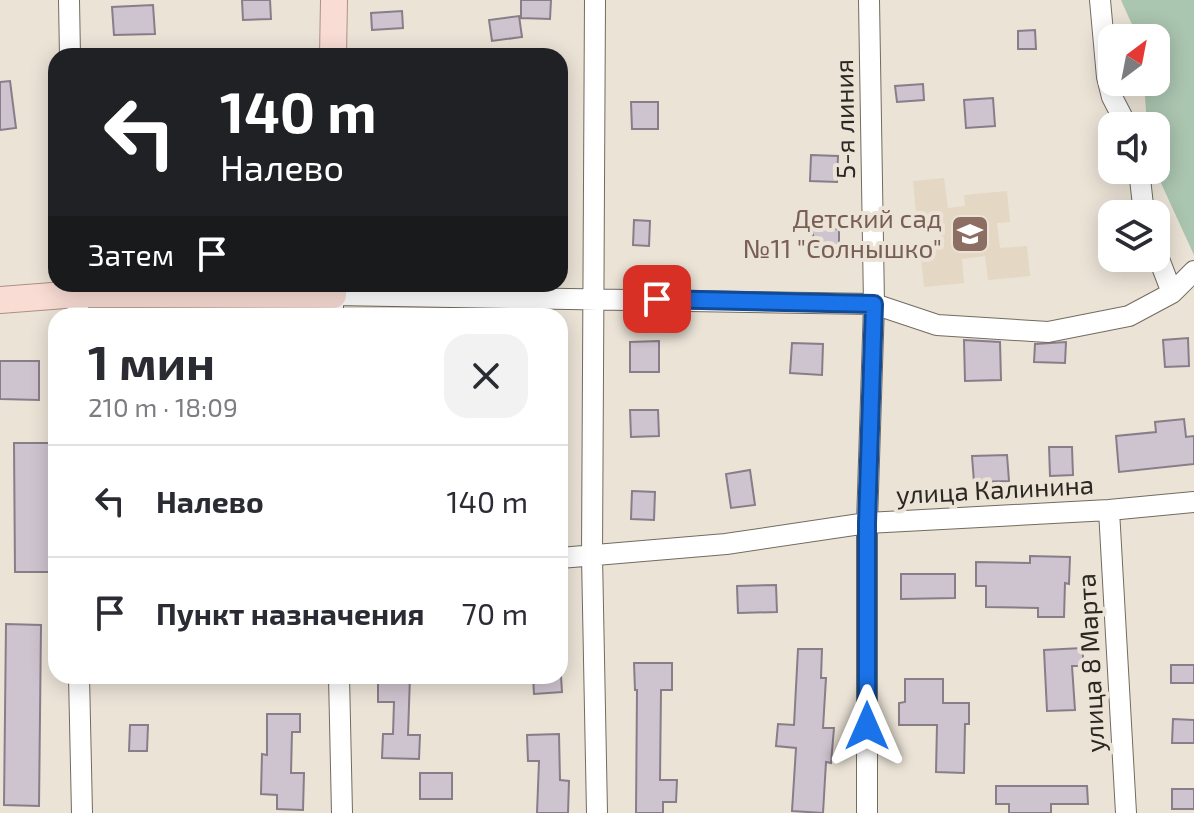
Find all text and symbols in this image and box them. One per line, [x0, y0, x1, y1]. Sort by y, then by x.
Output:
north arrow [1098, 24, 1170, 96]
map controls [1098, 24, 1170, 272]
street label: 5-я линия [827, 59, 860, 179]
text: 140 m [220, 77, 377, 144]
icon: left [88, 80, 192, 184]
button: sound [1098, 112, 1170, 184]
text: Налево [220, 145, 344, 188]
button: layers [1098, 200, 1170, 272]
place label: Детский сад №11 "Солнышко" [743, 202, 942, 263]
school or university icon: Детский сад №11 "Солнышко" [949, 213, 991, 255]
icon: arrive [190, 232, 234, 276]
text: Затем [88, 236, 174, 272]
pin [623, 265, 691, 333]
icon: arrive [635, 277, 679, 321]
text: 1 мин [88, 332, 215, 390]
button: close [444, 334, 528, 418]
text: 210 m · 18:09 [88, 391, 238, 422]
street label: улица Калинина [895, 468, 1095, 510]
icon: left [88, 479, 132, 523]
text: Налево [156, 483, 264, 519]
text: 140 m [447, 483, 528, 519]
street label: улица 8 Марта [1069, 573, 1111, 753]
icon: arrive [88, 591, 132, 635]
text: Пункт назначения [156, 595, 424, 631]
text: 70 m [462, 595, 528, 631]
position arrow [825, 684, 909, 768]

